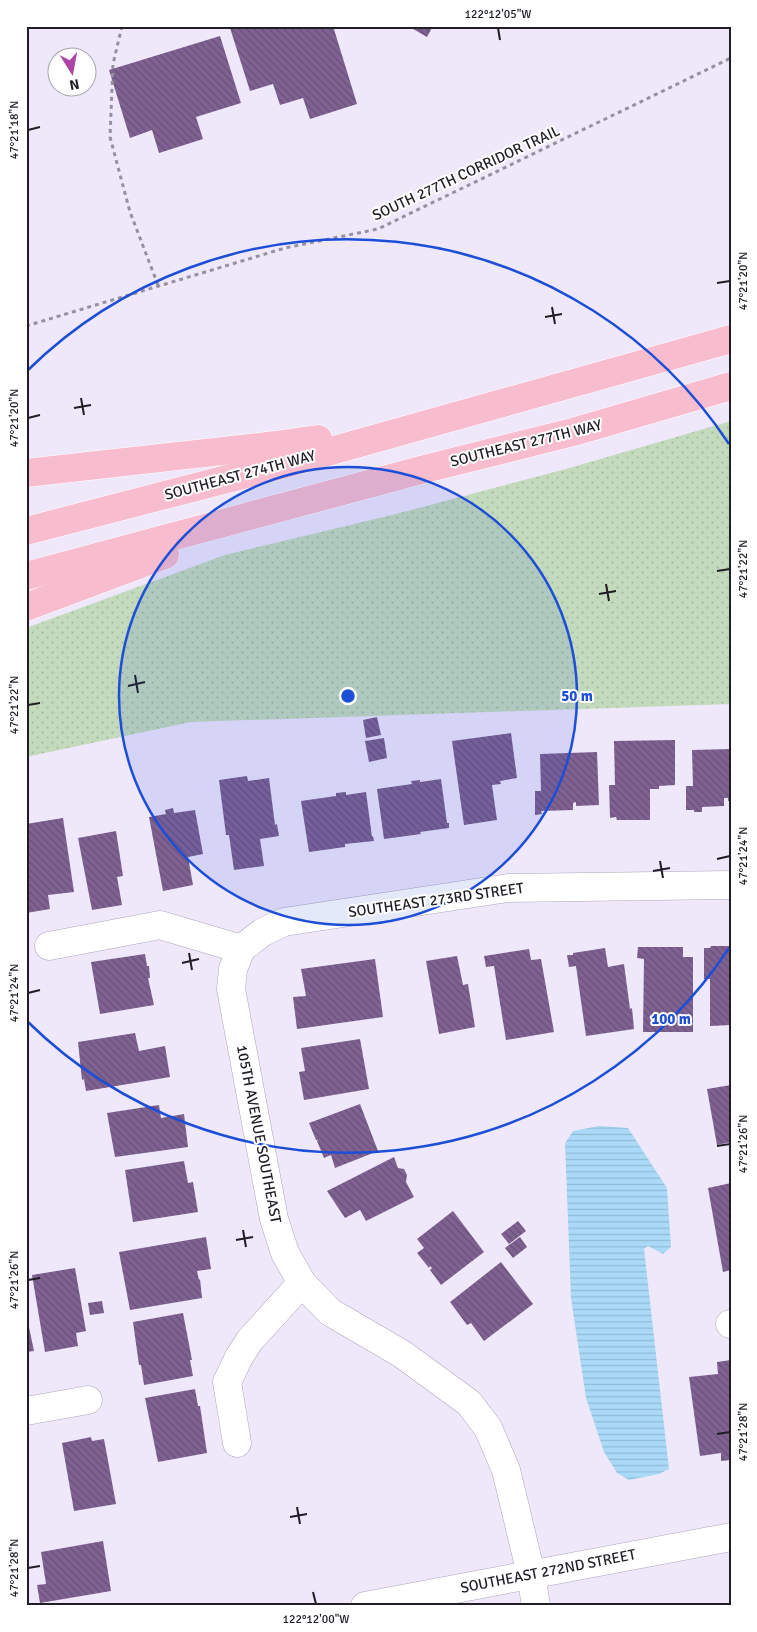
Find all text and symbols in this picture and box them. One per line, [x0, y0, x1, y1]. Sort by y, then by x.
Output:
text: 122°12'05"W [464, 7, 532, 22]
north arrow [48, 48, 98, 98]
text: N [68, 75, 81, 94]
text: 47°21'18"N [7, 101, 22, 159]
street label: SOUTH 277TH CORRIDOR TRAIL [369, 121, 563, 224]
text: 47°21'20"N [736, 252, 751, 310]
text: 47°21'20"N [7, 389, 22, 447]
street label: SOUTHEAST 277TH WAY [448, 415, 604, 471]
street label: SOUTHEAST 274TH WAY [163, 446, 318, 504]
text: 47°21'22"N [736, 540, 751, 598]
text: 47°21'22"N [7, 676, 22, 734]
centre of rings [339, 687, 357, 705]
text: 50 m [561, 687, 593, 705]
text: 47°21'24"N [736, 827, 751, 885]
street label: SOUTHEAST 273RD STREET [347, 879, 525, 921]
text: 47°21'24"N [7, 964, 22, 1022]
text: 100 m [651, 1010, 691, 1028]
street label: 105TH AVENUE SOUTHEAST [233, 1043, 285, 1225]
text: 47°21'26"N [736, 1115, 751, 1173]
text: 47°21'26"N [7, 1251, 22, 1309]
text: 47°21'28"N [736, 1403, 751, 1461]
text: 47°21'28"N [7, 1539, 22, 1597]
street label: SOUTHEAST 272ND STREET [459, 1545, 638, 1597]
text: 122°12'00"W [282, 1612, 350, 1627]

